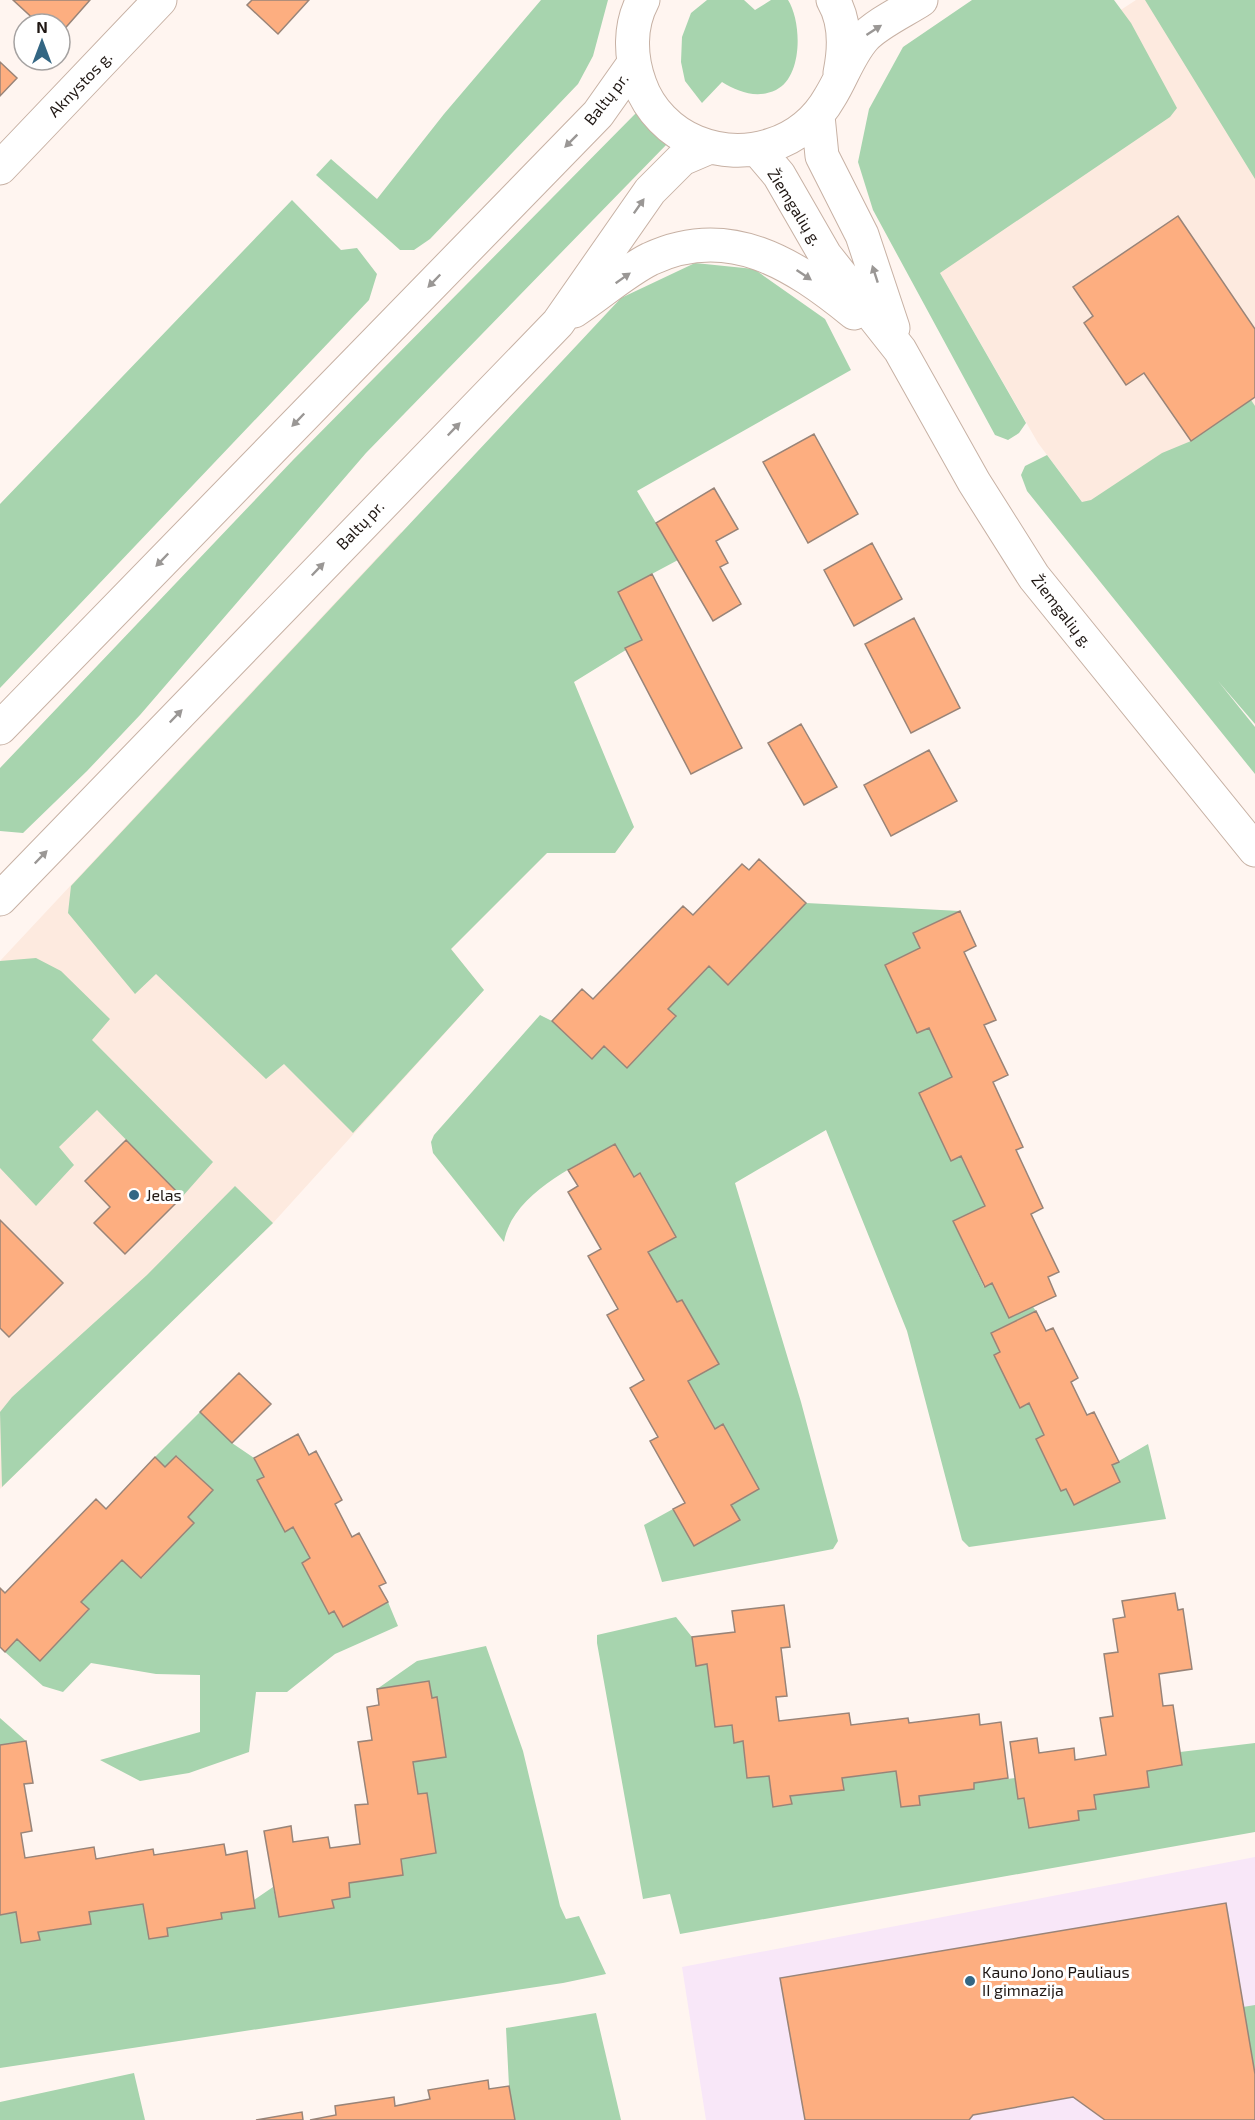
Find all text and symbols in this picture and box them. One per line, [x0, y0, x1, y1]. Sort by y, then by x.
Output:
north arrow [12, 12, 72, 72]
text: N [36, 17, 48, 36]
one-way arrow [866, 25, 882, 36]
street label: Aknystos g. [44, 47, 115, 120]
street label: Baltų pr. [579, 69, 632, 128]
one-way arrow [564, 134, 578, 148]
street label: Žiemgalių g. [764, 165, 827, 249]
one-way arrow [633, 198, 644, 214]
one-way arrow [870, 265, 879, 283]
one-way arrow [796, 269, 812, 280]
one-way arrow [615, 272, 631, 284]
one-way arrow [428, 273, 442, 287]
one-way arrow [291, 413, 305, 428]
one-way arrow [446, 423, 460, 437]
street label: Baltų pr. [332, 496, 388, 553]
one-way arrow [155, 552, 169, 566]
one-way arrow [311, 562, 325, 577]
street label: Žiemgalių g. [1028, 570, 1097, 651]
one-way arrow [169, 709, 183, 724]
one-way arrow [33, 850, 47, 864]
place label: Jelas [146, 1185, 182, 1204]
marker: Jelas [127, 1188, 141, 1202]
place label: Kauno Jono Pauliaus II gimnazija [982, 1962, 1130, 2000]
marker: Kauno Jono Pauliaus II gimnazija [963, 1974, 977, 1988]

